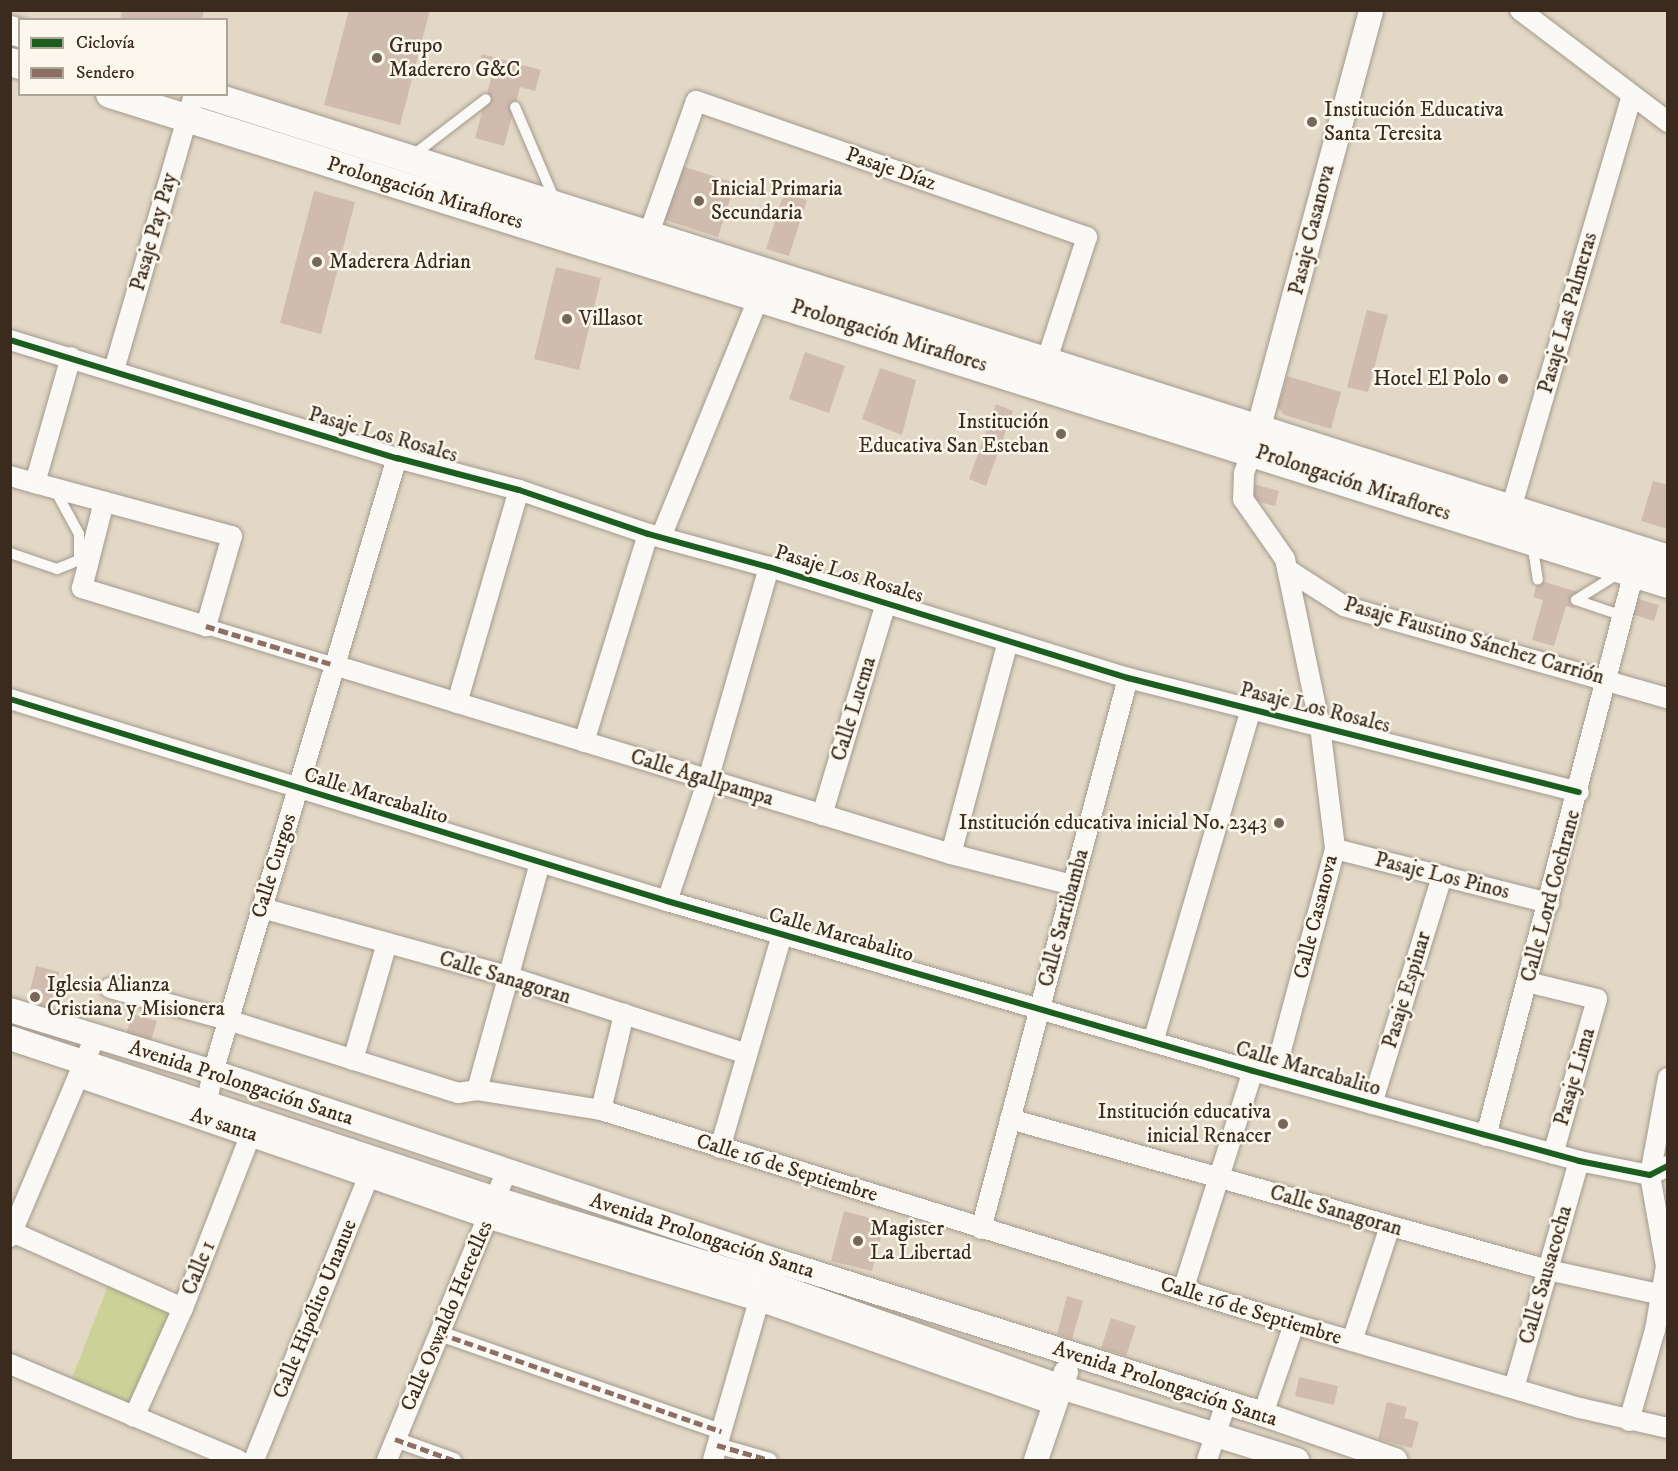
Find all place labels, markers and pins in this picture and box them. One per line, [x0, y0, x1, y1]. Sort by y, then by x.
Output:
place label: Grupo Maderero G&C [389, 33, 520, 83]
marker: Grupo Maderero G&C [370, 51, 384, 65]
place label: Institución Educativa Santa Teresita [1324, 97, 1503, 147]
marker: Institución Educativa Santa Teresita [1305, 115, 1319, 129]
place label: Inicial Primaria Secundaria [711, 176, 842, 226]
marker: Inicial Primaria Secundaria [692, 194, 706, 208]
place label: Maderera Adrian [329, 249, 471, 275]
marker: Maderera Adrian [310, 255, 324, 269]
place label: Villasot [579, 306, 643, 332]
marker: Villasot [560, 312, 574, 326]
place label: Hotel El Polo [1373, 366, 1491, 392]
marker: Hotel El Polo [1496, 372, 1510, 386]
place label: Institución Educativa San Esteban [858, 409, 1049, 459]
marker: Institución Educativa San Esteban [1054, 427, 1068, 441]
place label: Institución educativa inicial No. 2343 [959, 810, 1267, 836]
marker: Institución educativa inicial No. 2343 [1272, 816, 1286, 830]
place label: Iglesia Alianza Cristiana y Misionera [47, 972, 225, 1022]
marker: Iglesia Alianza Cristiana y Misionera [28, 990, 42, 1004]
place label: Institución educativa inicial Renacer [1098, 1099, 1271, 1149]
marker: Institución educativa inicial Renacer [1276, 1117, 1290, 1131]
place label: Magister La Libertad [870, 1216, 972, 1266]
marker: Magister La Libertad [851, 1234, 865, 1248]

